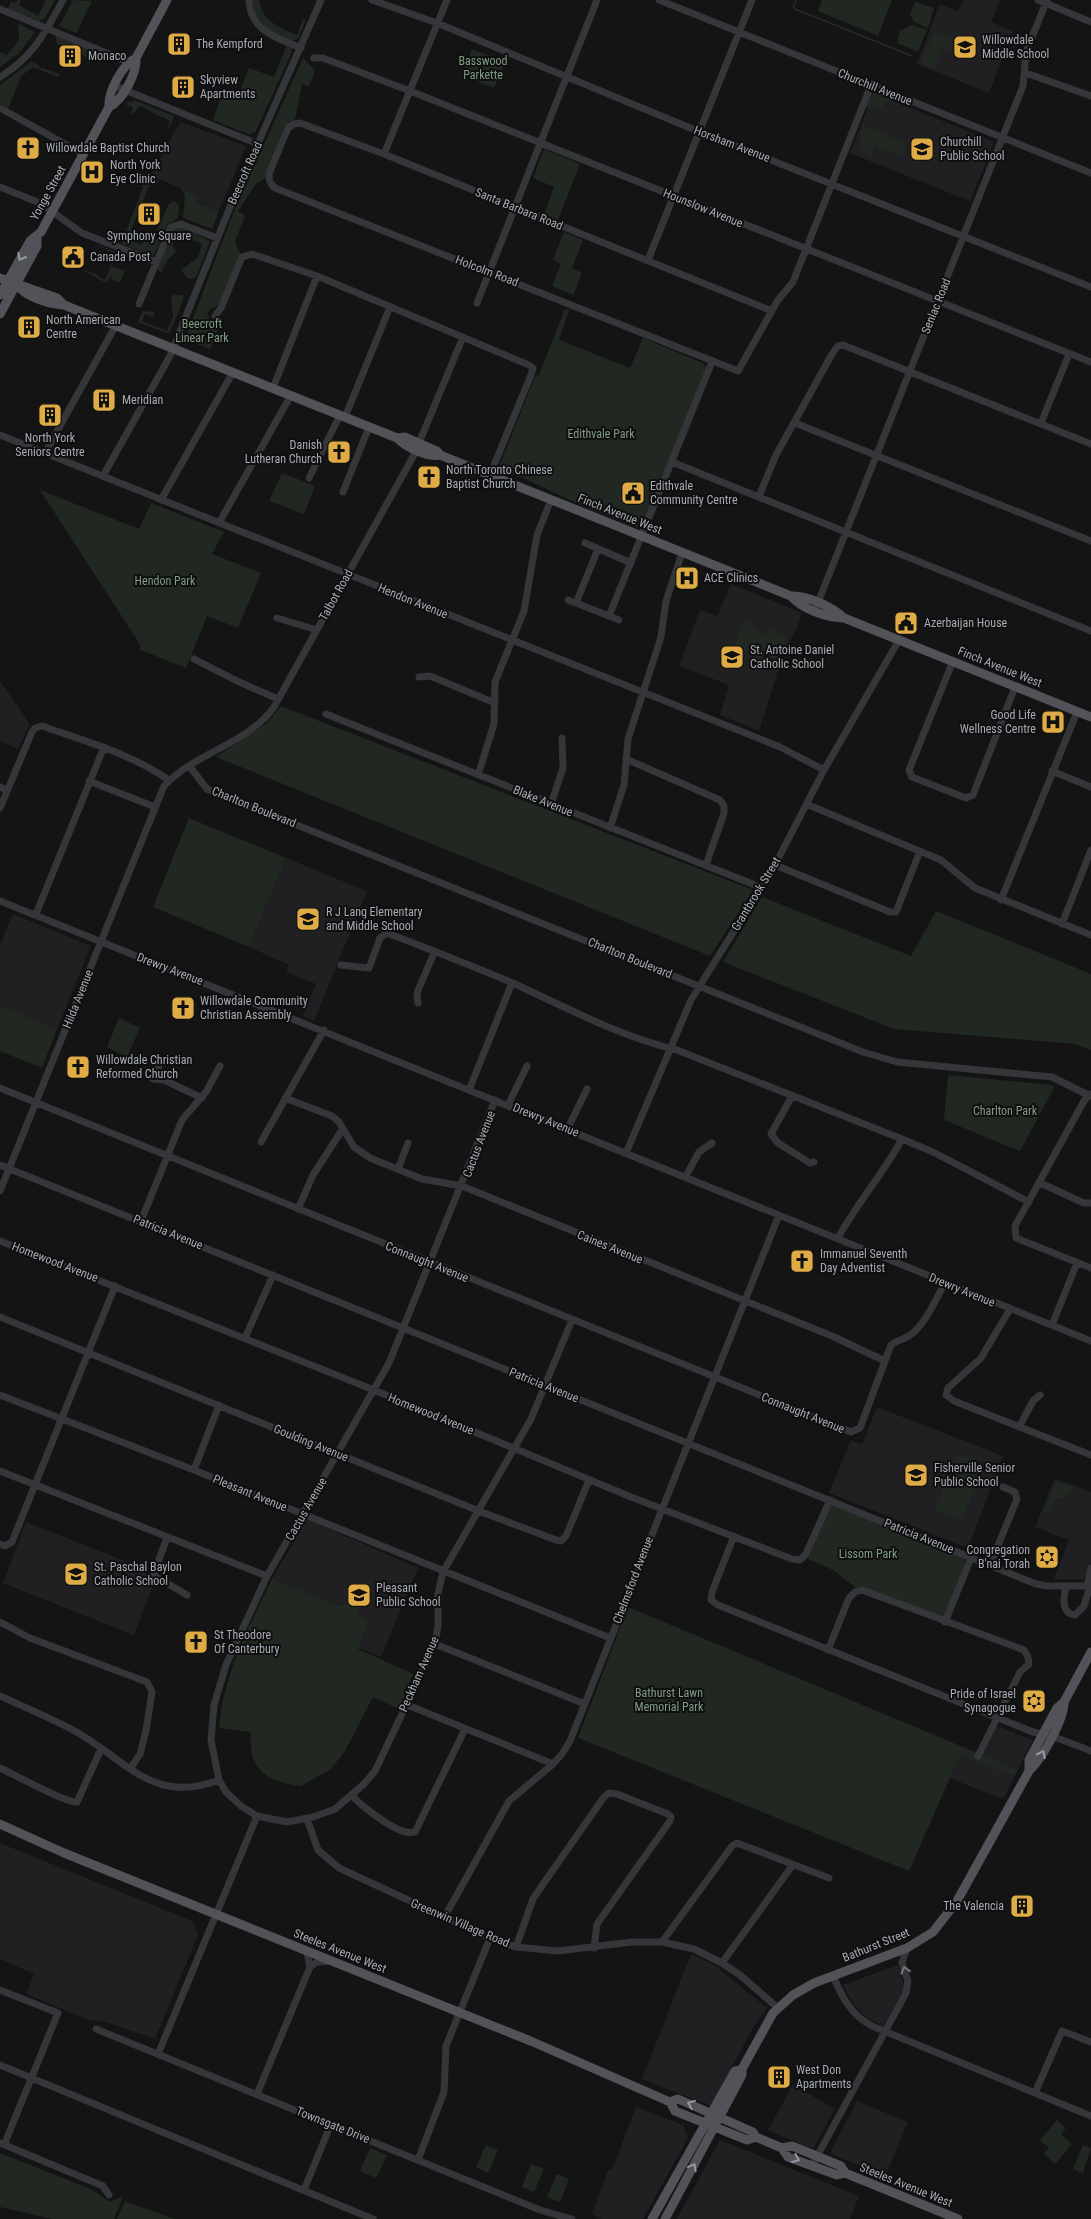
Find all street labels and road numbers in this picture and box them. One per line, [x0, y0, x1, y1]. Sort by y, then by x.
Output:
street label: Churchill Avenue [836, 66, 915, 108]
street label: Horsham Avenue [692, 123, 772, 165]
street label: Beecroft Road [225, 139, 265, 207]
street label: Yonge Street [27, 163, 69, 223]
street label: Santa Barbara Road [473, 185, 565, 233]
street label: Hounslow Avenue [661, 186, 745, 230]
street label: Holcolm Road [453, 253, 521, 289]
street label: Senlac Road [919, 276, 953, 336]
street label: Finch Avenue West [576, 491, 664, 537]
street label: Talbot Road [316, 567, 356, 623]
street label: Hendon Avenue [376, 581, 450, 621]
street label: Finch Avenue West [956, 644, 1044, 690]
street label: Blake Avenue [511, 783, 575, 819]
street label: Charlton Boulevard [210, 784, 298, 830]
street label: Grantbrook Street [729, 854, 784, 933]
street label: Charlton Boulevard [586, 935, 674, 981]
street label: Drewry Avenue [135, 950, 205, 988]
street label: Hilda Avenue [60, 967, 96, 1030]
street label: Drewry Avenue [511, 1100, 581, 1140]
street label: Cactus Avenue [460, 1108, 498, 1179]
street label: Patricia Avenue [131, 1212, 205, 1252]
street label: Caines Avenue [575, 1227, 645, 1267]
street label: Homewood Avenue [10, 1239, 100, 1285]
street label: Connaught Avenue [383, 1239, 471, 1285]
street label: Drewry Avenue [927, 1270, 997, 1310]
street label: Patricia Avenue [507, 1365, 581, 1405]
street label: Homewood Avenue [386, 1390, 476, 1438]
street label: Connaught Avenue [759, 1390, 847, 1436]
street label: Goulding Avenue [272, 1422, 351, 1465]
street label: Pleasant Avenue [211, 1472, 289, 1514]
street label: Cactus Avenue [282, 1475, 330, 1543]
street label: Patricia Avenue [882, 1516, 956, 1556]
street label: Chelmsford Avenue [610, 1534, 656, 1626]
street label: Peckham Avenue [396, 1634, 442, 1714]
street label: Greenwin Village Road [408, 1896, 512, 1950]
street label: Bathurst Street [840, 1925, 912, 1965]
street label: Steeles Avenue West [292, 1926, 389, 1976]
street label: Townsgate Drive [294, 2104, 372, 2146]
street label: Steeles Avenue West [858, 2160, 955, 2210]

